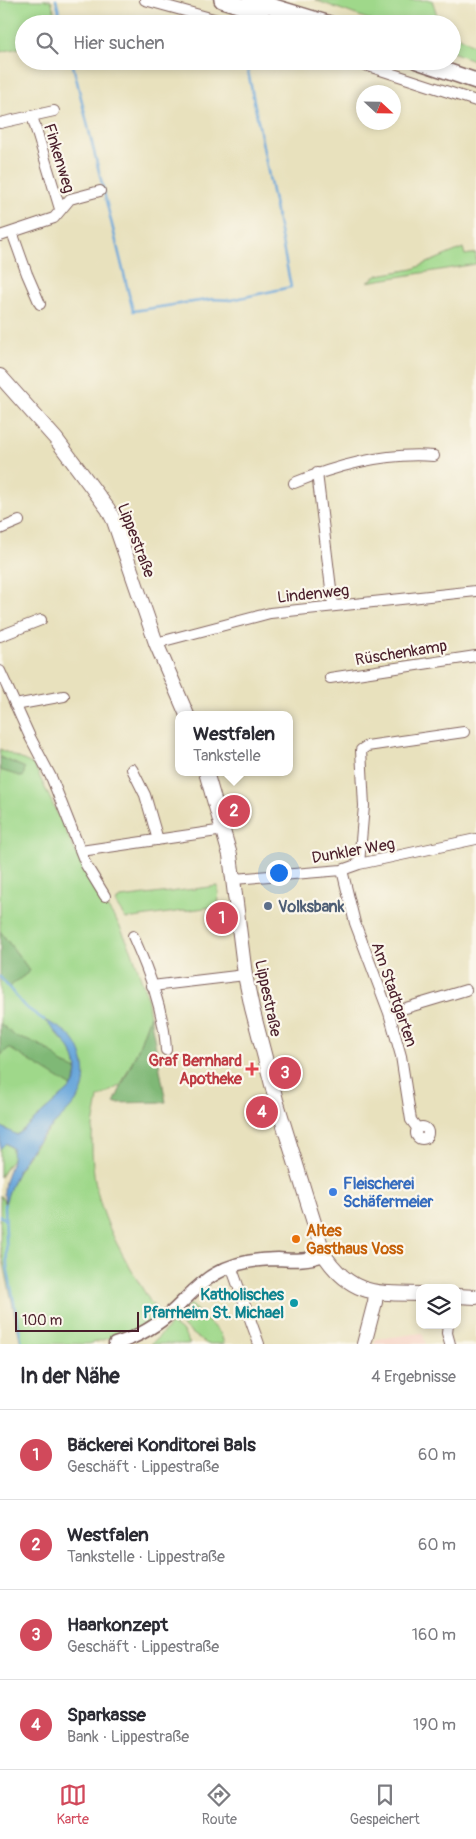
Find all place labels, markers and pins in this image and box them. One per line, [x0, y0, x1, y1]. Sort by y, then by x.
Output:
pin: 2 [218, 792, 250, 830]
place label: Volksbank [278, 897, 345, 917]
pin: 1 [206, 899, 238, 937]
marker: Volksbank [262, 900, 274, 912]
place label: Graf Bernhard Apotheke [148, 1051, 243, 1089]
pin: 3 [269, 1054, 301, 1092]
marker: Graf Bernhard Apotheke [246, 1063, 258, 1075]
pin: 4 [246, 1093, 278, 1131]
place label: Fleischerei Schäfermeier [343, 1174, 434, 1212]
marker: Fleischerei Schäfermeier [327, 1186, 339, 1198]
place label: Altes Gasthaus Voss [306, 1221, 404, 1259]
marker: Altes Gasthaus Voss [290, 1233, 302, 1245]
place label: Katholisches Pfarrheim St. Michael [143, 1285, 285, 1323]
marker: Katholisches Pfarrheim St. Michael [288, 1297, 300, 1309]

